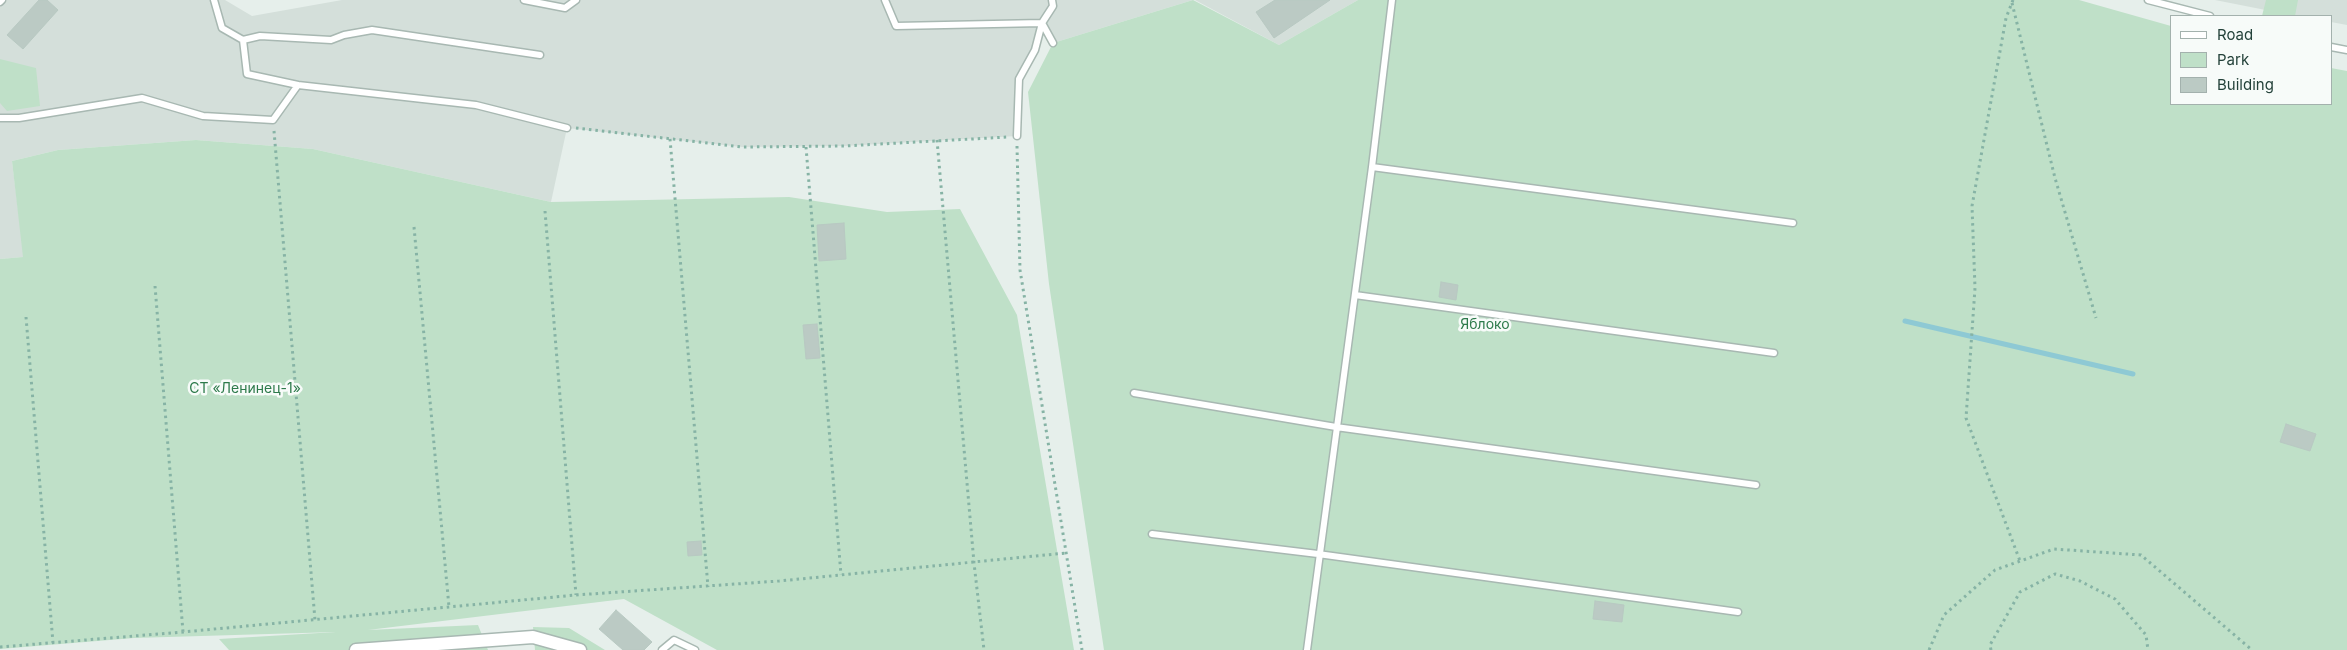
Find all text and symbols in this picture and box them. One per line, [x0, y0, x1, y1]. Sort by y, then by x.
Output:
legend [2170, 15, 2332, 105]
text: Road [2217, 25, 2253, 44]
text: Park [2217, 50, 2249, 69]
text: Building [2217, 75, 2274, 94]
park label: Яблоко [1460, 317, 1510, 333]
park label: СТ «Ленинец-1» [189, 381, 301, 397]

